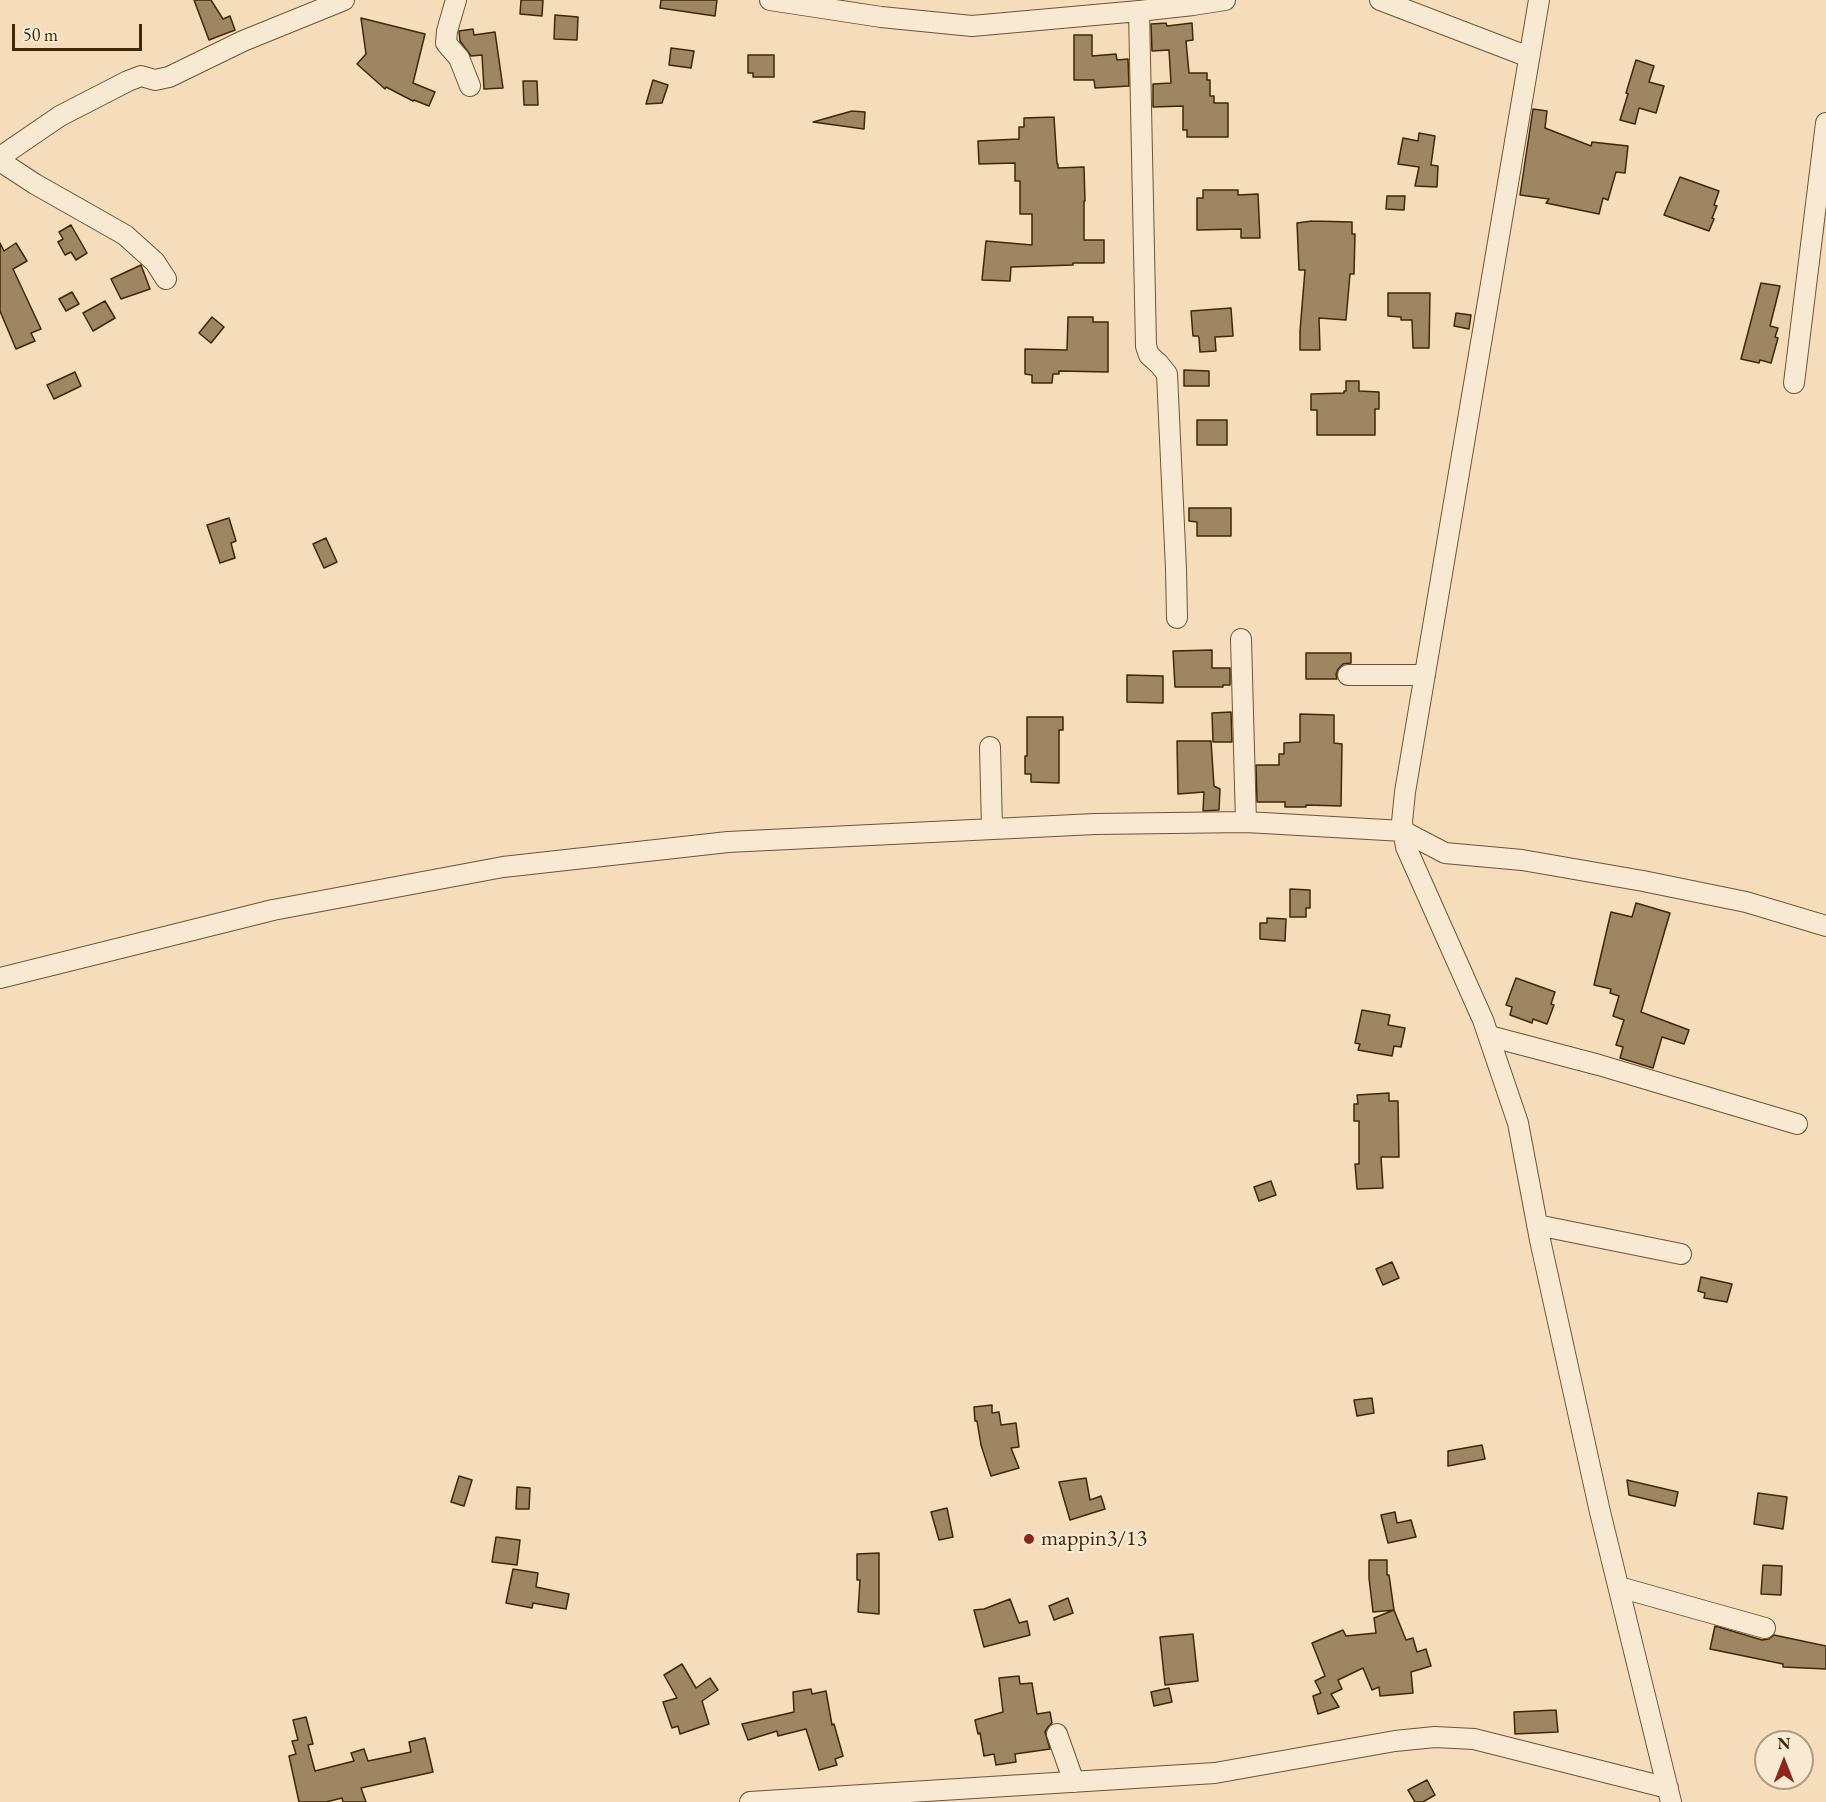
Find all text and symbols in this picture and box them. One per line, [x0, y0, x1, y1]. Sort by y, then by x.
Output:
scale bar [15, 12, 146, 50]
text: 50 m [23, 23, 58, 46]
place label: mappin3/13 [1041, 1526, 1147, 1552]
marker: mappin3/13 [1022, 1532, 1036, 1546]
north arrow [1754, 1730, 1814, 1790]
text: N [1778, 1733, 1790, 1754]

